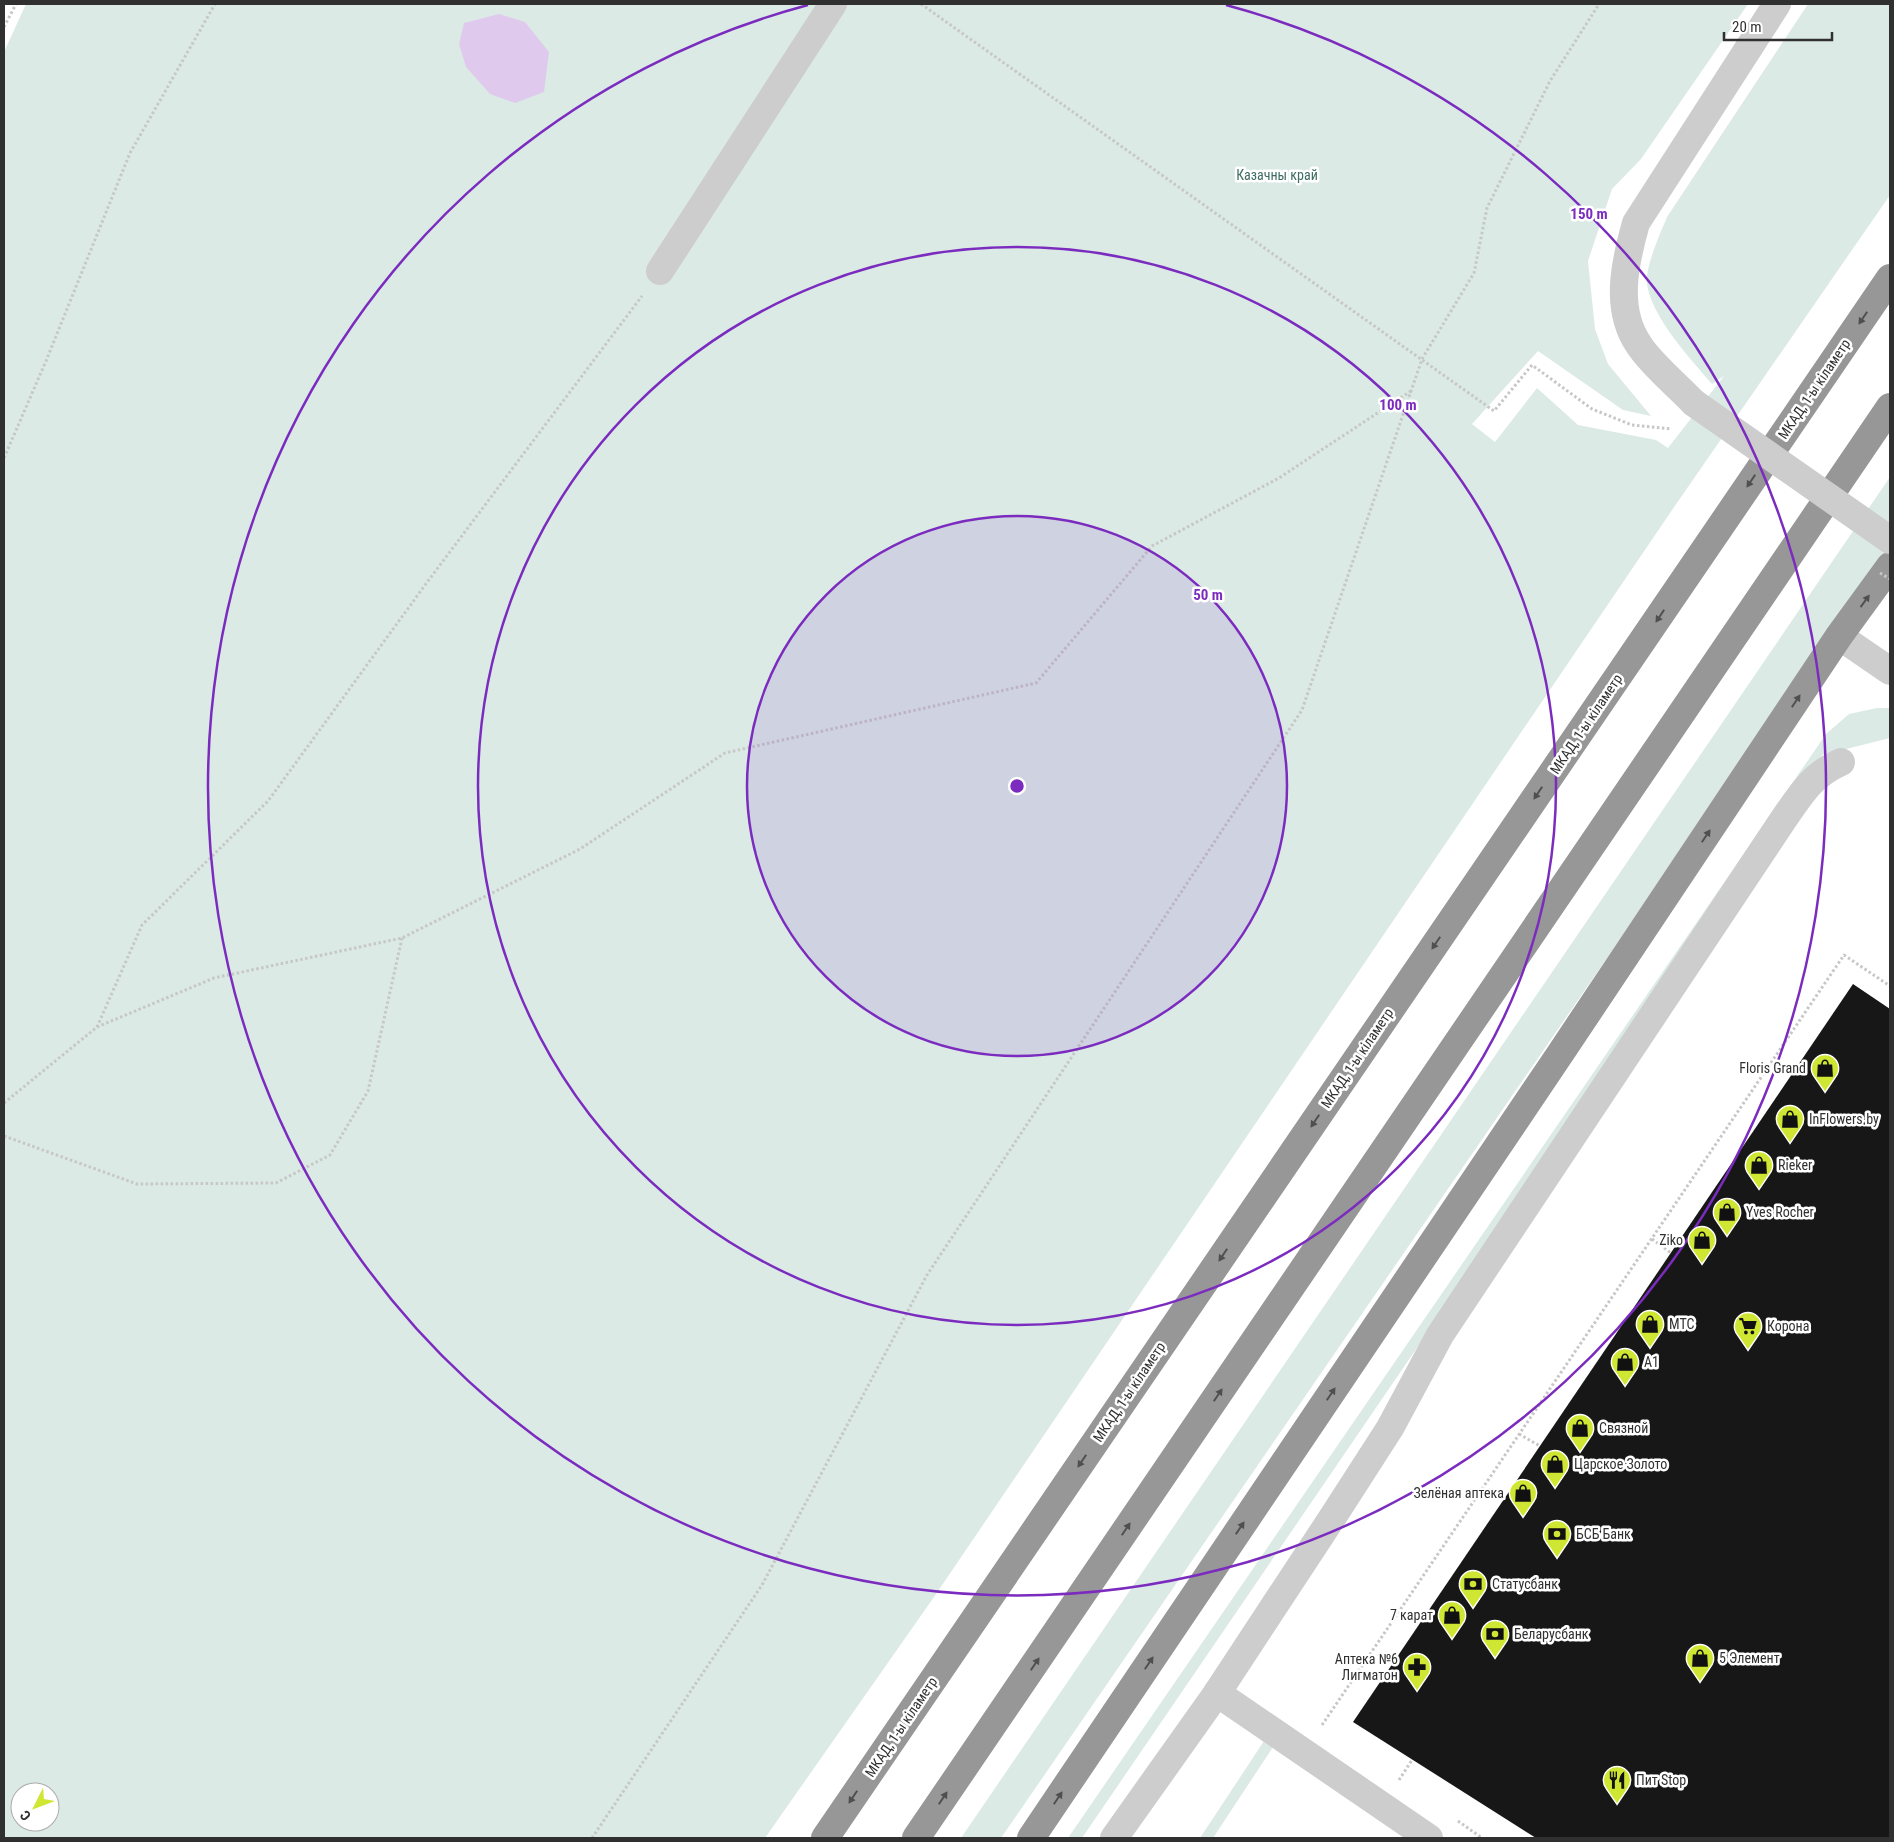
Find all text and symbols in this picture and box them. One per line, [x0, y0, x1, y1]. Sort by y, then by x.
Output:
scale bar [1724, 10, 1832, 42]
text: 20 m [1732, 18, 1762, 36]
park label: Казачны край [1236, 167, 1318, 183]
text: 150 m [1570, 205, 1608, 223]
one-way arrow [1858, 312, 1868, 325]
street label: МКАД, 1-ы кіламетр [1775, 336, 1853, 442]
text: 100 m [1379, 396, 1417, 414]
one-way arrow [1746, 475, 1756, 488]
text: 50 m [1193, 586, 1223, 604]
one-way arrow [1859, 595, 1870, 608]
one-way arrow [1655, 609, 1665, 622]
street label: МКАД, 1-ы кіламетр [1547, 671, 1625, 777]
one-way arrow [1791, 694, 1801, 707]
centre of rings [1008, 777, 1026, 795]
one-way arrow [1533, 786, 1543, 800]
one-way arrow [1701, 829, 1710, 842]
one-way arrow [1431, 936, 1441, 950]
street label: МКАД, 1-ы кіламетр [1318, 1005, 1396, 1111]
shop icon: Floris Grand [1810, 1053, 1840, 1092]
place label: Floris Grand [1739, 1060, 1806, 1076]
shop icon: InFlowers.by [1775, 1104, 1805, 1143]
place label: InFlowers.by [1809, 1111, 1879, 1127]
one-way arrow [1310, 1114, 1320, 1127]
shop icon: Rieker [1744, 1150, 1774, 1189]
place label: Rieker [1778, 1157, 1812, 1173]
shop icon: Yves Rocher [1712, 1197, 1742, 1236]
place label: Yves Rocher [1746, 1204, 1814, 1220]
shop icon: Ziko [1687, 1225, 1717, 1264]
place label: Ziko [1659, 1232, 1683, 1248]
one-way arrow [1218, 1248, 1228, 1262]
shop icon: МТС [1635, 1309, 1665, 1348]
supermarket icon: Корона [1733, 1311, 1763, 1350]
place label: МТС [1669, 1316, 1694, 1332]
place label: Корона [1767, 1318, 1809, 1334]
street label: МКАД, 1-ы кіламетр [1090, 1339, 1168, 1445]
shop icon: A1 [1610, 1347, 1640, 1386]
place label: A1 [1644, 1354, 1659, 1370]
one-way arrow [1326, 1387, 1336, 1401]
one-way arrow [1213, 1388, 1223, 1402]
shop icon: Связной [1565, 1413, 1595, 1452]
place label: Связной [1599, 1420, 1648, 1436]
shop icon: Царское Золото [1540, 1449, 1570, 1488]
one-way arrow [1077, 1454, 1087, 1468]
place label: Царское Золото [1574, 1456, 1667, 1472]
shop icon: Зелёная аптека [1508, 1478, 1538, 1517]
place label: Зелёная аптека [1413, 1485, 1504, 1501]
bank icon: БСБ Банк [1542, 1519, 1572, 1558]
one-way arrow [1235, 1522, 1245, 1535]
one-way arrow [1121, 1523, 1131, 1536]
place label: БСБ Банк [1576, 1526, 1631, 1542]
bank icon: Статусбанк [1458, 1569, 1488, 1608]
place label: Статусбанк [1492, 1576, 1558, 1592]
shop icon: 7 карат [1437, 1600, 1467, 1639]
place label: 7 карат [1390, 1607, 1433, 1623]
bank icon: Беларусбанк [1480, 1619, 1510, 1658]
place label: Беларусбанк [1514, 1626, 1589, 1642]
shop icon: 5 Элемент [1685, 1643, 1715, 1682]
place label: 5 Элемент [1719, 1650, 1780, 1666]
place label: Аптека №6 Лигматон [1335, 1651, 1398, 1683]
pharmacy icon: Аптека №6 Лигматон [1402, 1652, 1432, 1691]
one-way arrow [1144, 1656, 1154, 1670]
one-way arrow [1030, 1657, 1040, 1670]
street label: МКАД, 1-ы кіламетр [862, 1674, 940, 1780]
restaurant icon: Пит Stop [1602, 1765, 1632, 1804]
place label: Пит Stop [1636, 1772, 1686, 1788]
north arrow [10, 1782, 60, 1832]
one-way arrow [848, 1791, 857, 1804]
one-way arrow [938, 1791, 948, 1805]
one-way arrow [1053, 1791, 1063, 1805]
text: С [17, 1807, 34, 1824]

